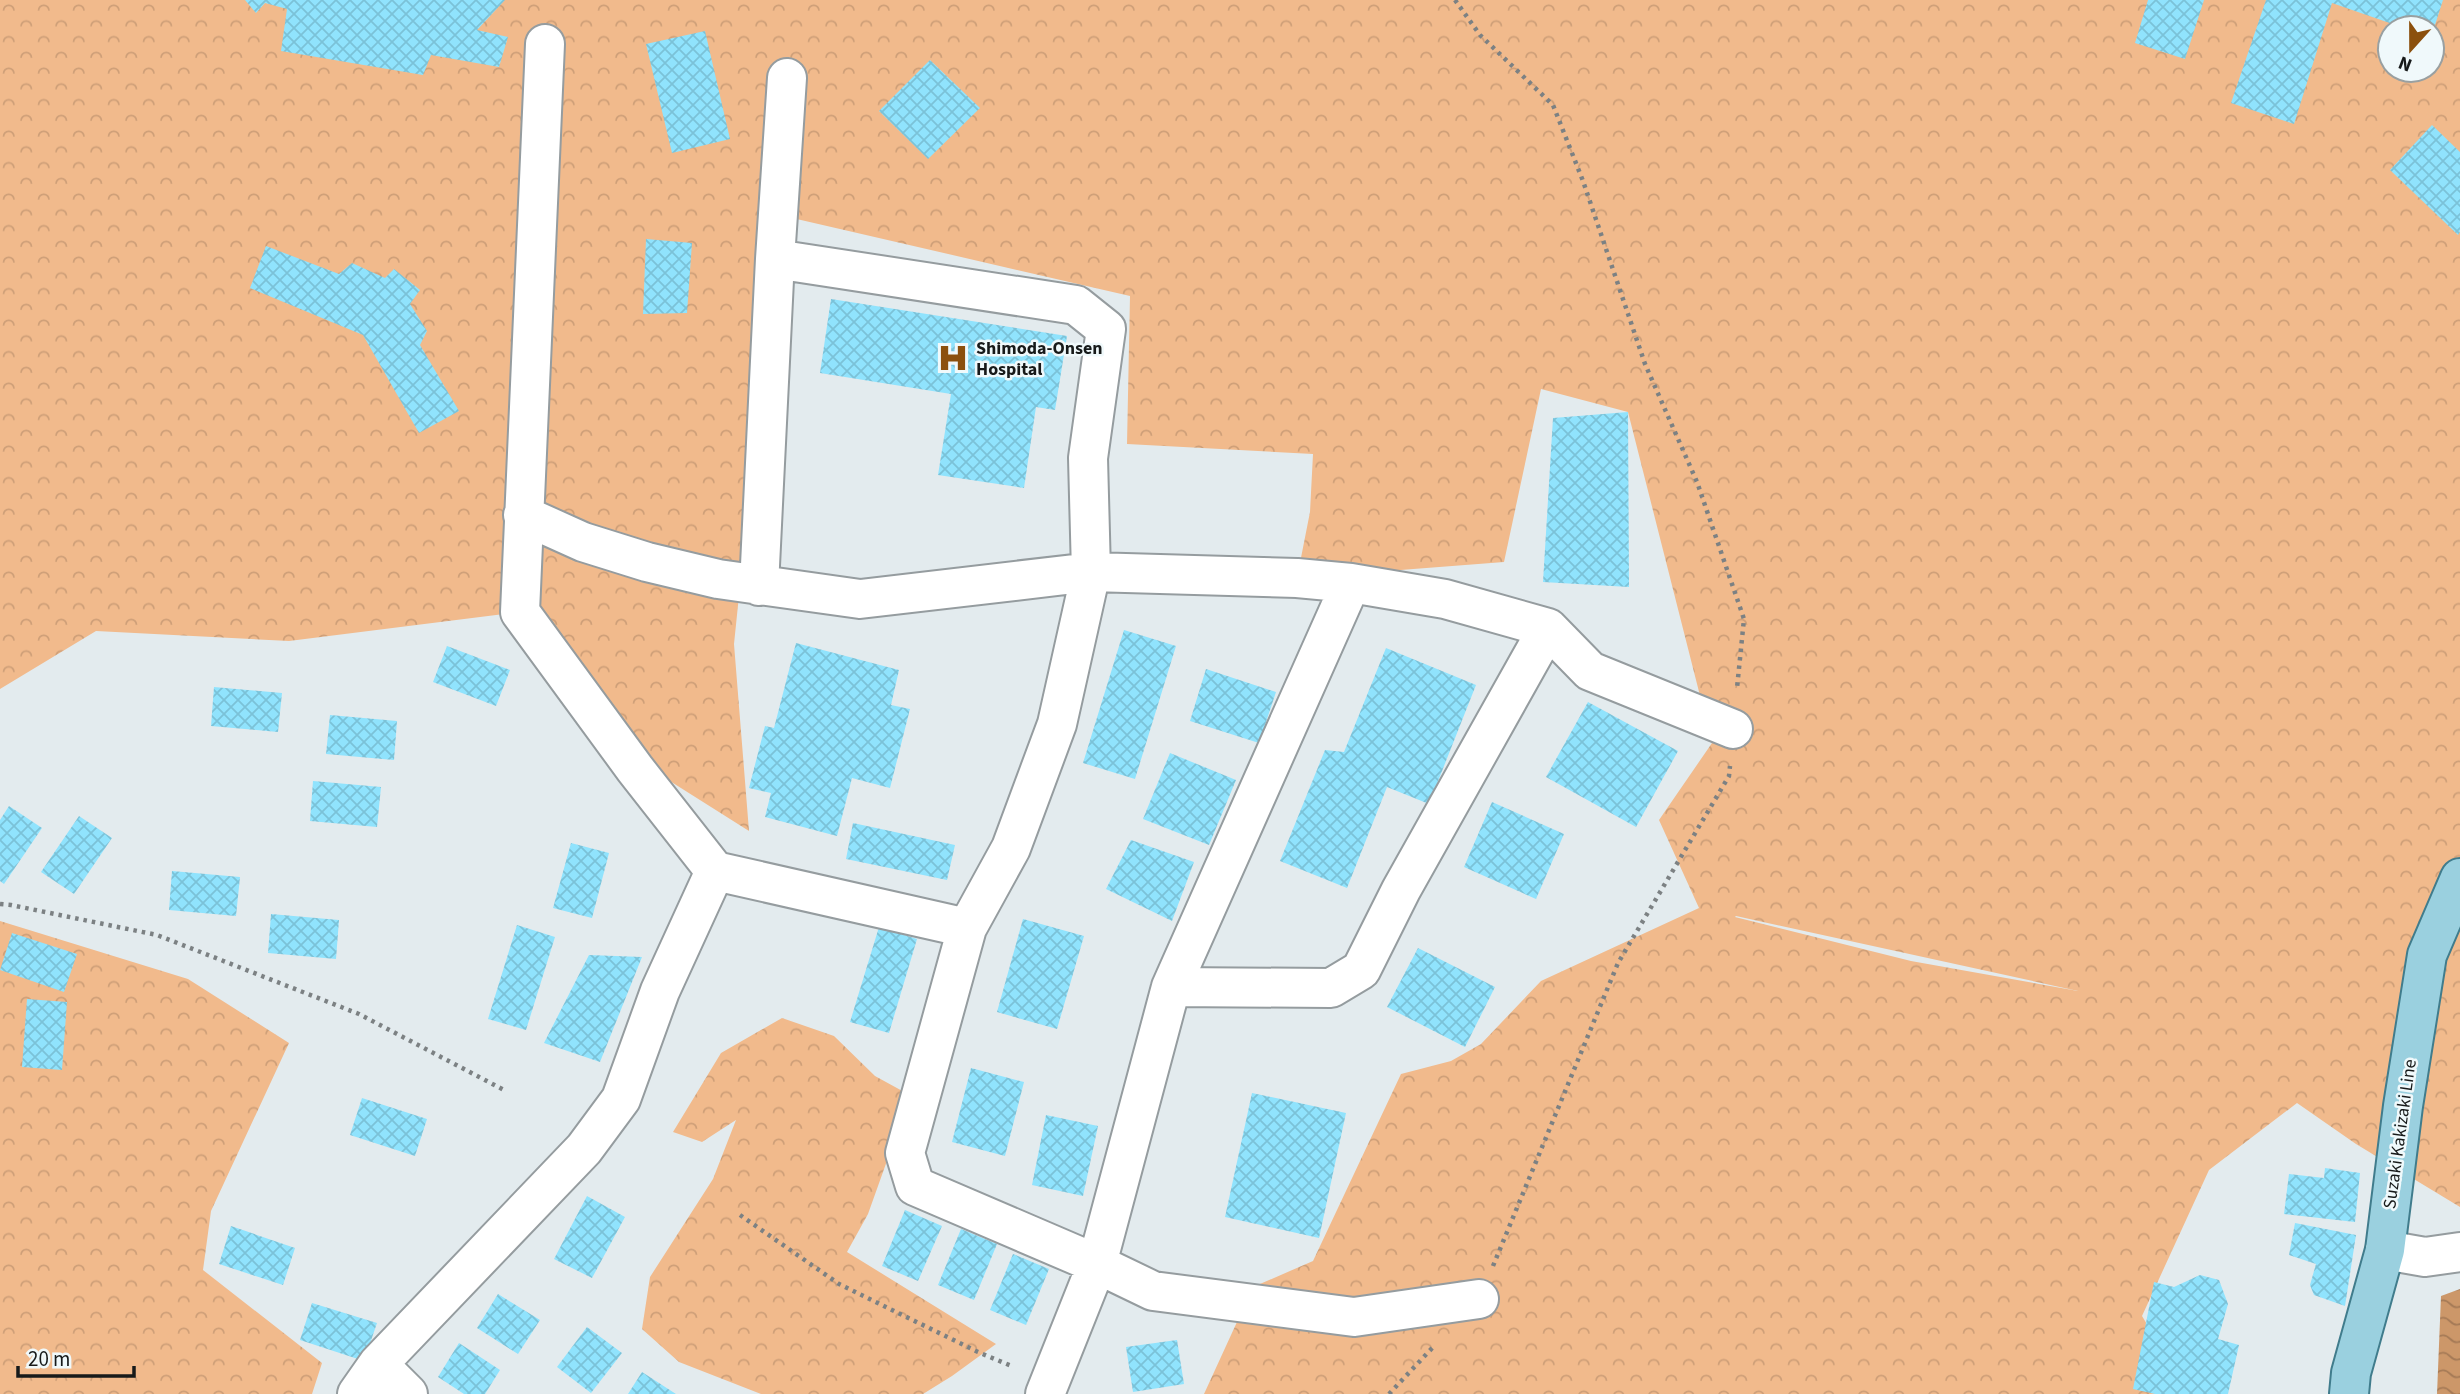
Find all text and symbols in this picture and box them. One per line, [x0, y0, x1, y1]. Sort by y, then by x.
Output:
north arrow [2376, 14, 2446, 84]
text: N [2395, 49, 2416, 78]
place label: Shimoda-Onsen Hospital [976, 336, 1103, 382]
hospital icon: Shimoda-Onsen Hospital [936, 341, 970, 375]
street label: Suzaki Kakizaki Line [2377, 1058, 2423, 1210]
scale bar [18, 1334, 133, 1378]
text: 20 m [28, 1344, 70, 1374]

